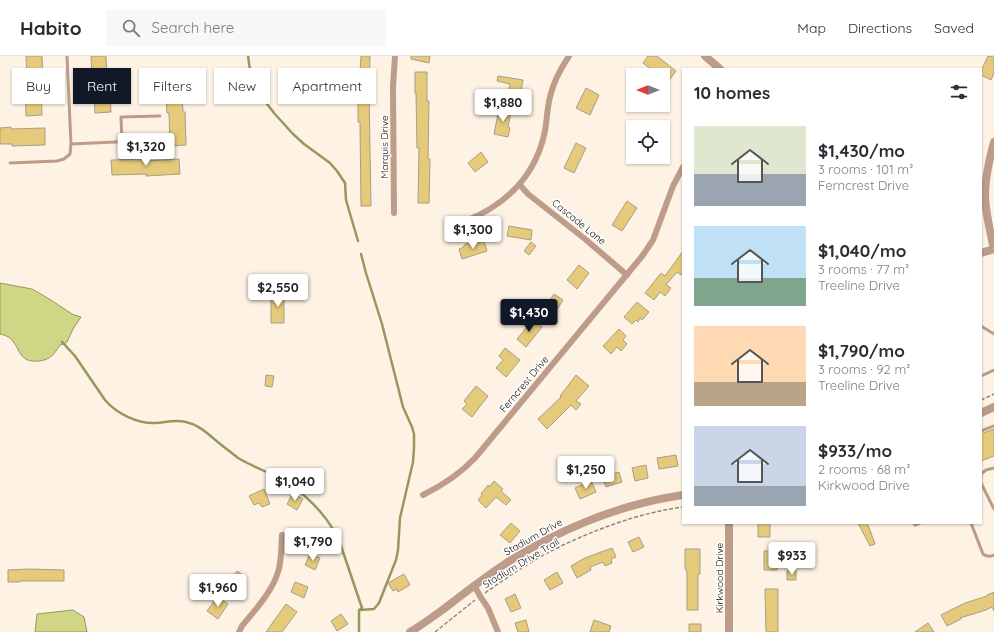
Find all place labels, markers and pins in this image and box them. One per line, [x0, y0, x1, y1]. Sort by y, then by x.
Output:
pin: $1,880 [470, 89, 536, 123]
pin: $1,320 [113, 133, 179, 167]
pin: $1,300 [440, 216, 506, 250]
pin: $2,550 [245, 274, 311, 308]
pin: $1,430 [496, 299, 562, 333]
pin: $1,250 [553, 456, 619, 490]
pin: $1,040 [262, 468, 328, 502]
pin: $1,790 [280, 528, 346, 562]
pin: $933 [768, 542, 816, 576]
pin: $1,960 [185, 574, 251, 608]

